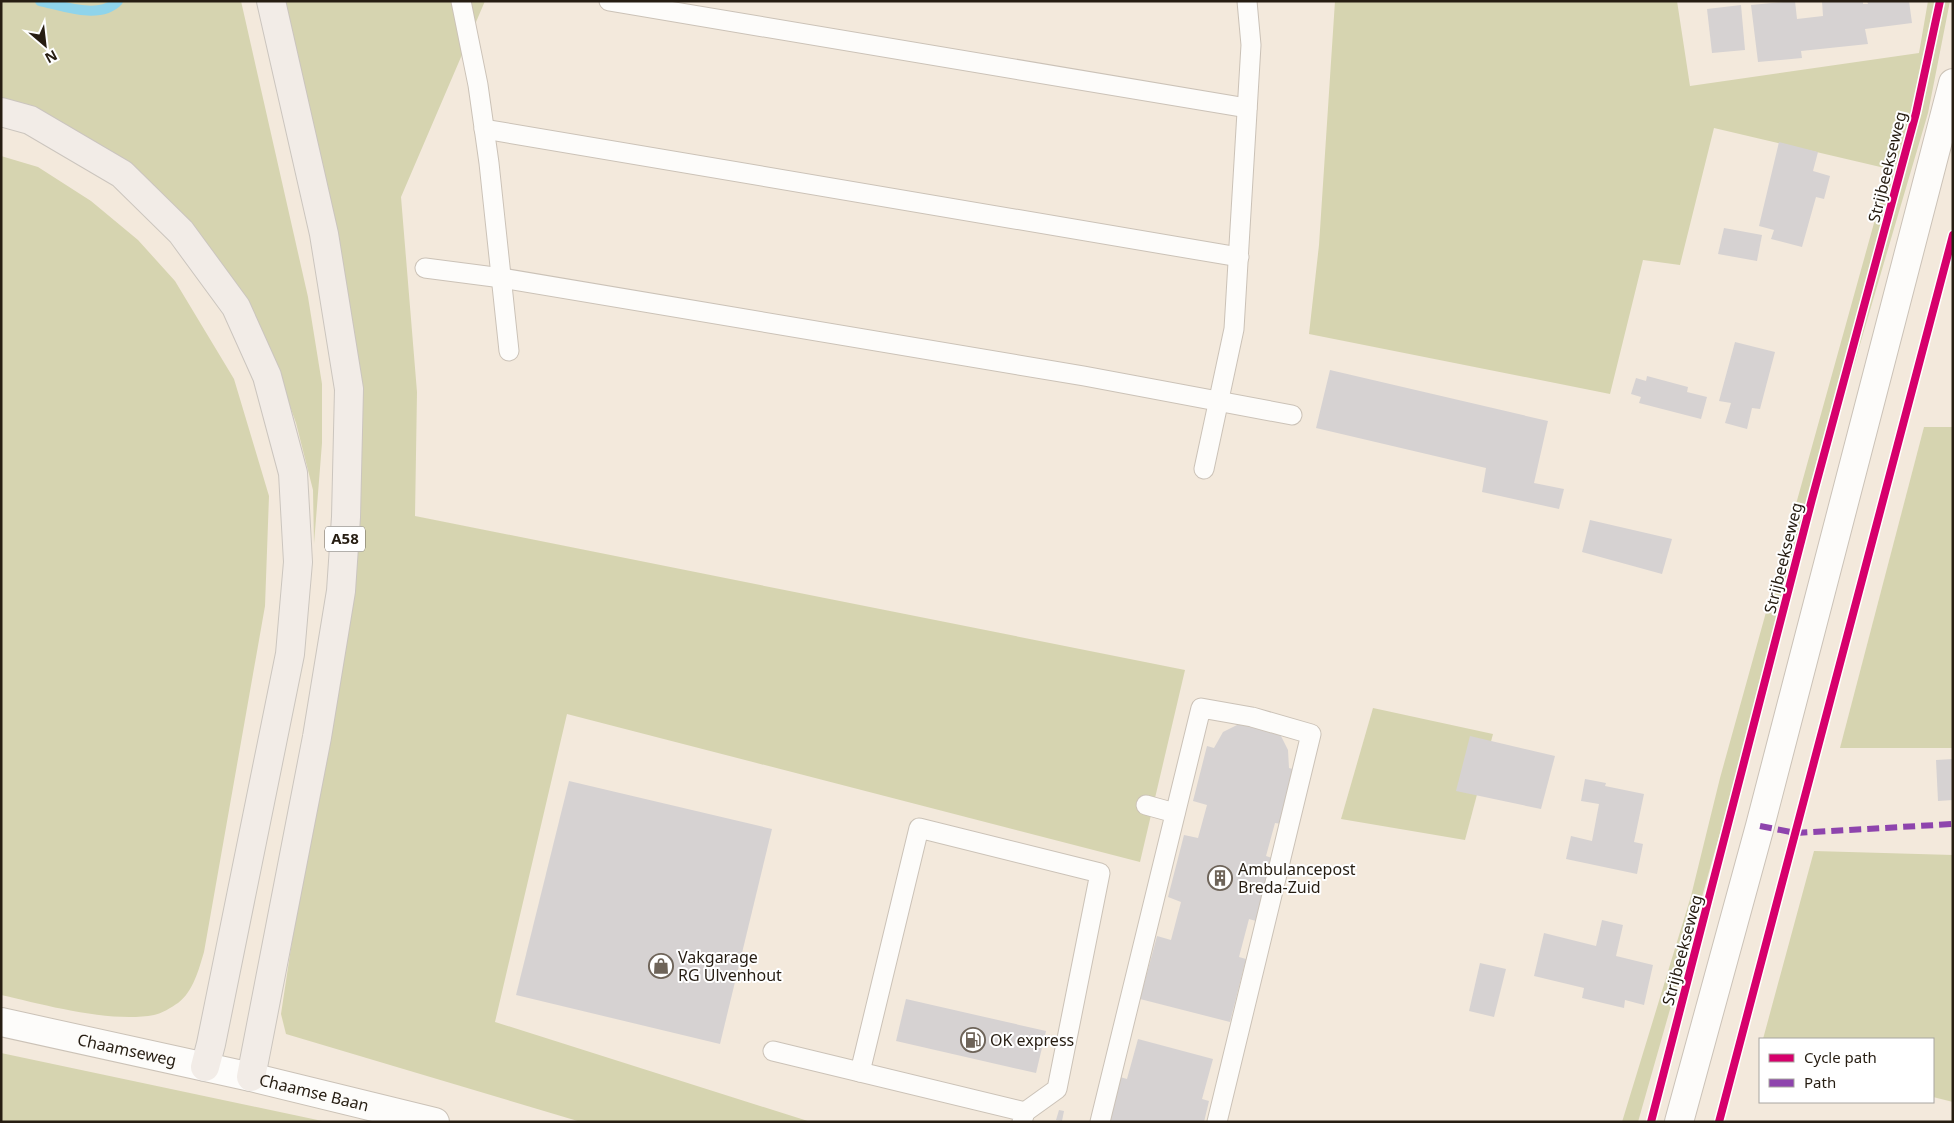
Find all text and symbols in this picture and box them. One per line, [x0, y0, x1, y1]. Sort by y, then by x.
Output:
north arrow [20, 20, 70, 70]
text: N [42, 46, 61, 68]
street label: Strijbeekseweg [1863, 109, 1911, 225]
street label: Strijbeekseweg [1759, 500, 1807, 616]
road number: A58 [325, 526, 365, 552]
place label: Ambulancepost Breda-Zuid [1238, 858, 1356, 898]
building icon: Ambulancepost Breda-Zuid [1207, 865, 1233, 891]
street label: Strijbeekseweg [1657, 892, 1707, 1008]
place label: Vakgarage RG Ulvenhout [678, 946, 782, 986]
shop icon: Vakgarage RG Ulvenhout [648, 953, 674, 979]
fuel station icon: OK express [960, 1027, 986, 1053]
street label: Chaamseweg [75, 1028, 179, 1071]
place label: OK express [990, 1029, 1074, 1051]
legend [1759, 1038, 1934, 1103]
text: Cycle path [1804, 1047, 1877, 1067]
street label: Chaamse Baan [257, 1068, 371, 1116]
text: Path [1804, 1072, 1836, 1092]

